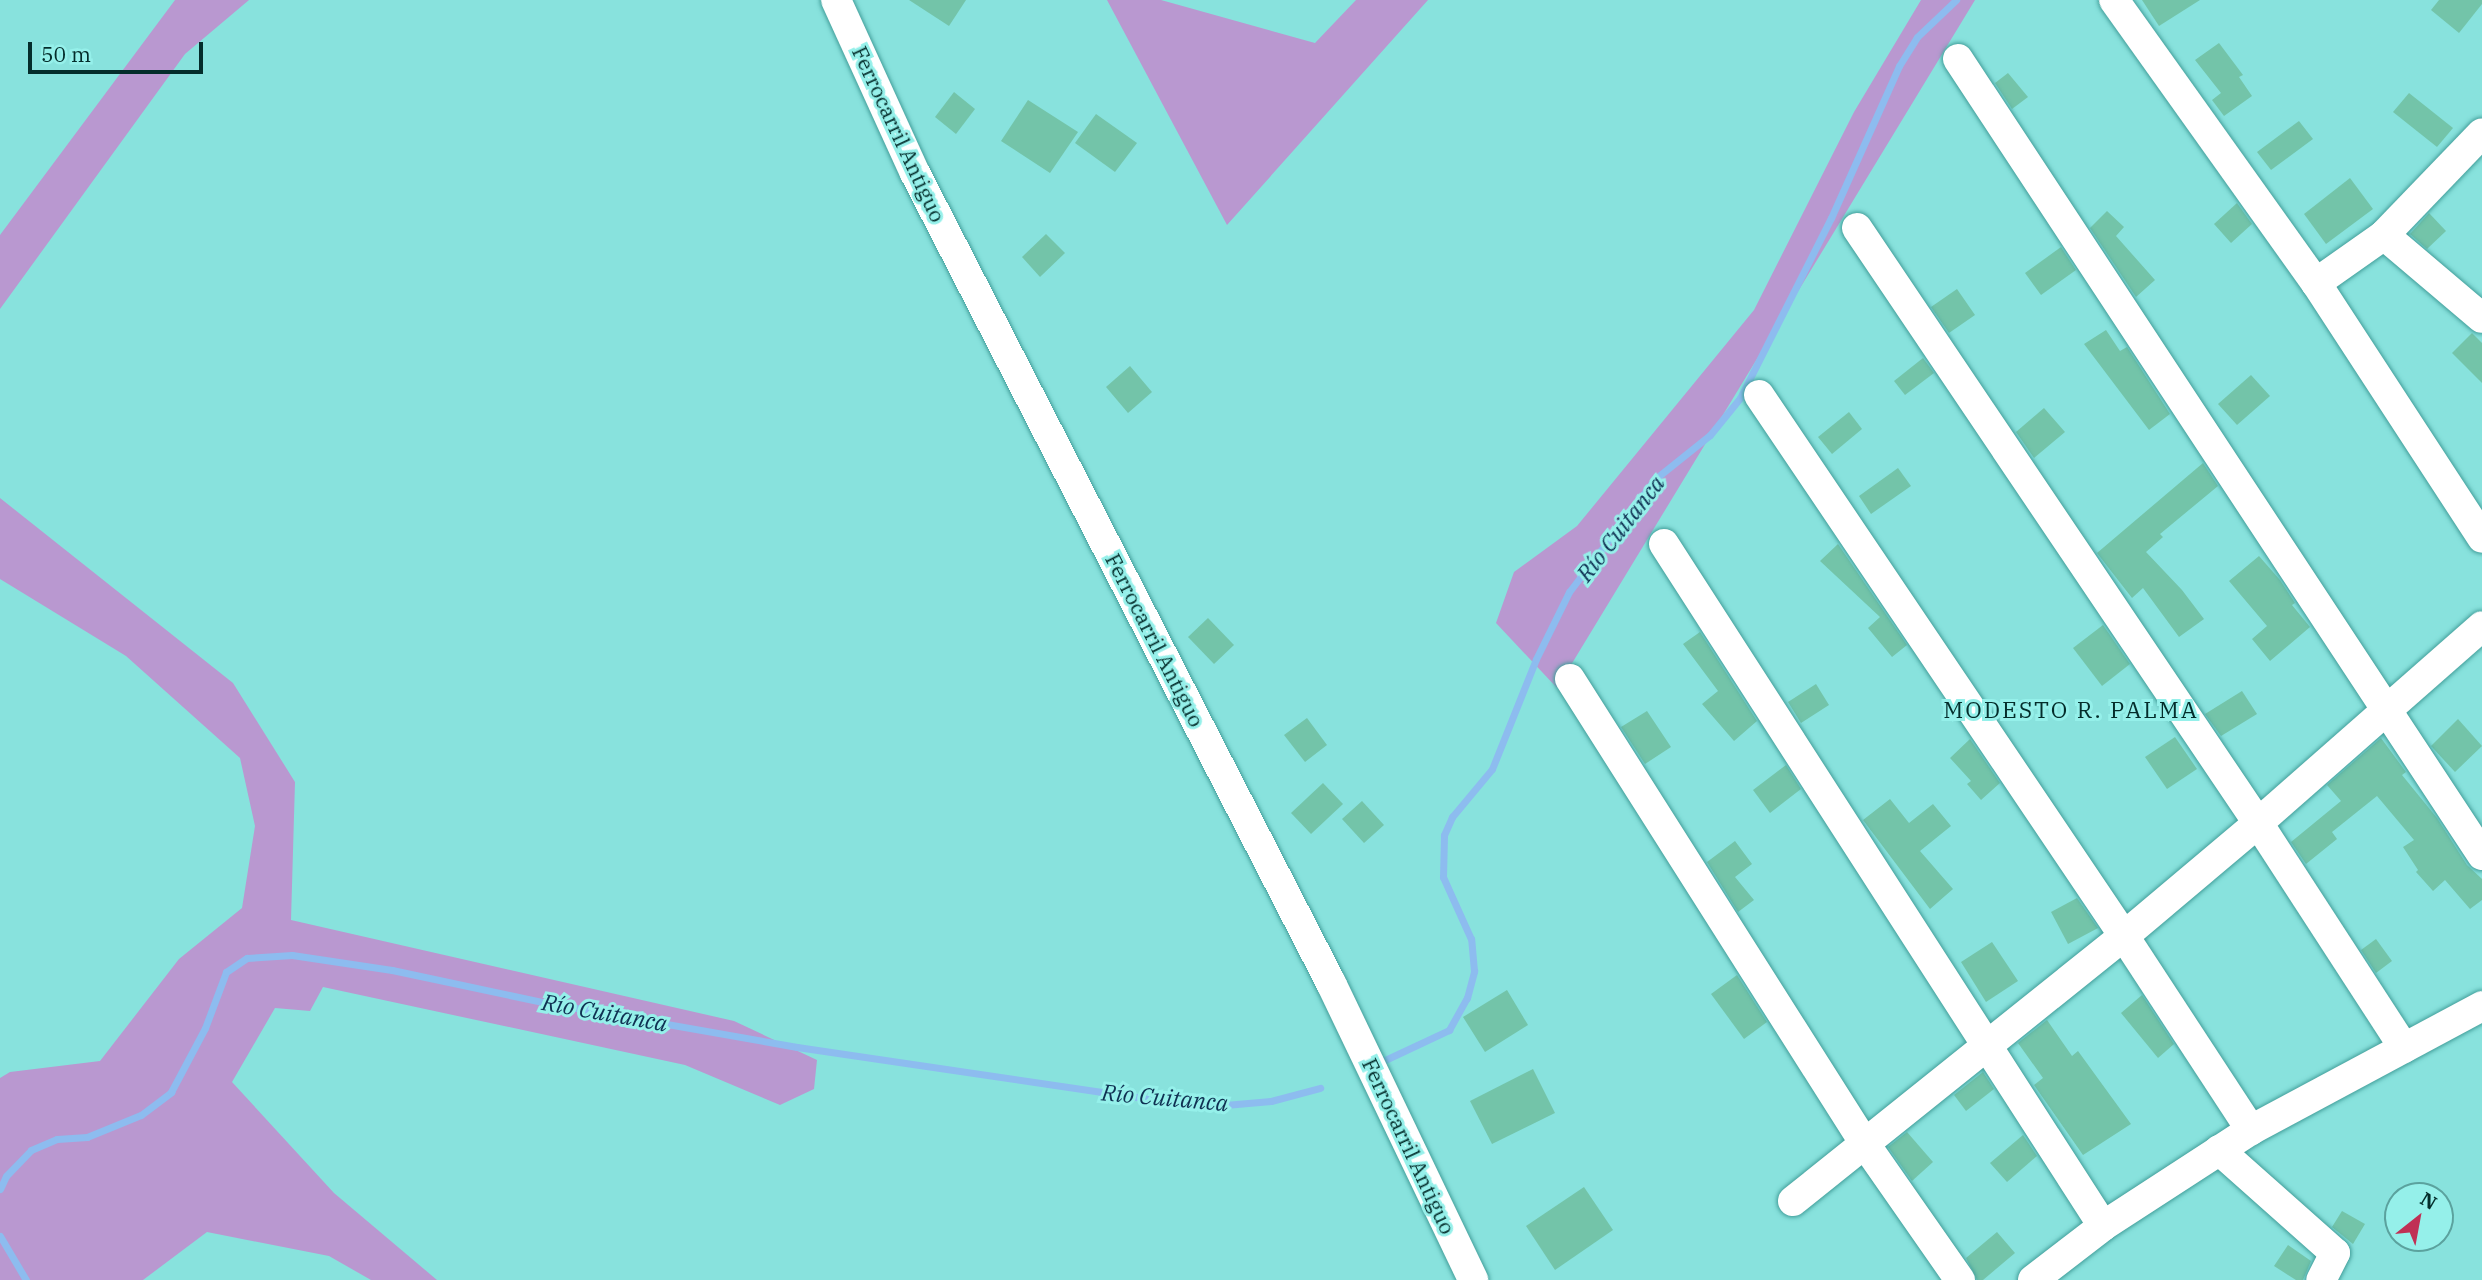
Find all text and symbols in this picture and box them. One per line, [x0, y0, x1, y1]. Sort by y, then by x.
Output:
scale bar [32, 28, 206, 72]
text: 50 m [41, 40, 91, 68]
street label: Ferrocarril Antiguo [847, 42, 951, 226]
water label: Río Cuitanca [1570, 470, 1670, 586]
street label: Ferrocarril Antiguo [1100, 549, 1210, 731]
district label: MODESTO R. PALMA [1945, 695, 2197, 723]
water label: Río Cuitanca [540, 987, 670, 1037]
street label: Ferrocarril Antiguo [1357, 1054, 1461, 1238]
water label: Río Cuitanca [1101, 1078, 1229, 1116]
north arrow [2384, 1182, 2454, 1252]
text: N [2416, 1187, 2441, 1215]

